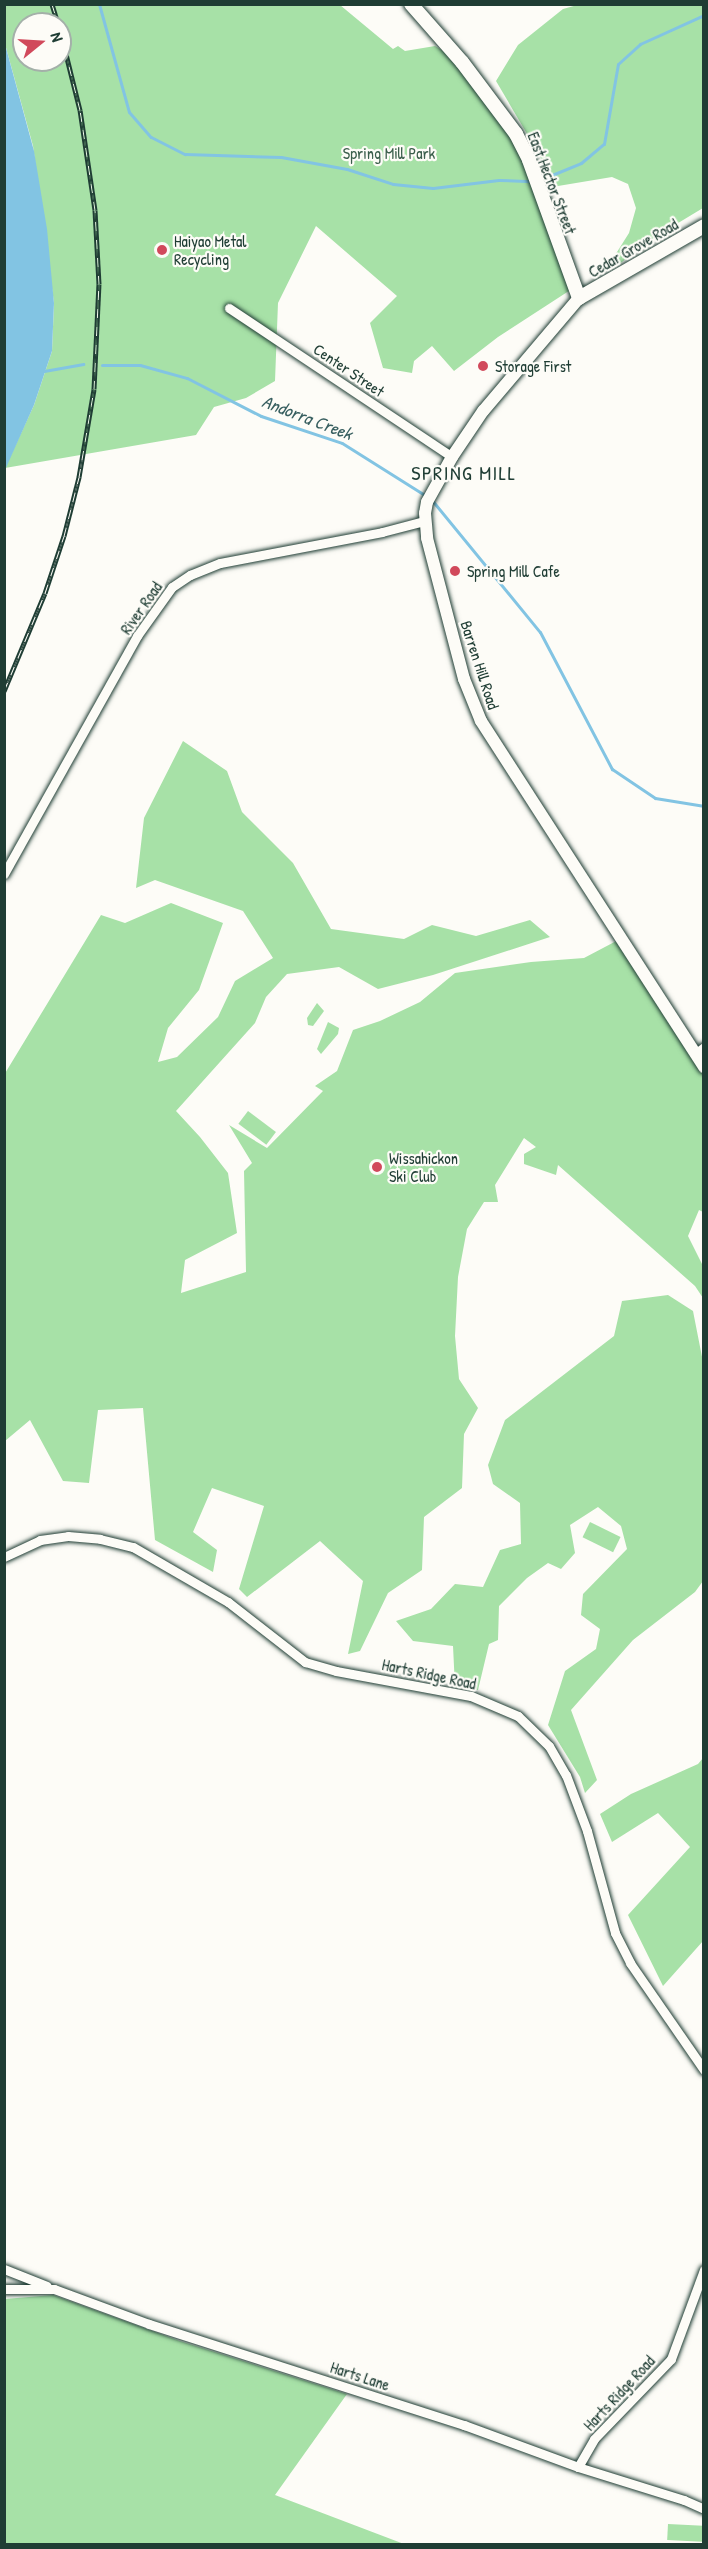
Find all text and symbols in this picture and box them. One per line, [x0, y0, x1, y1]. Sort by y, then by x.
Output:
north arrow [12, 12, 72, 72]
text: N [45, 30, 69, 44]
street label: East Hector Street [524, 129, 580, 237]
park label: Spring Mill Park [343, 143, 435, 163]
street label: Cedar Grove Road [585, 215, 681, 281]
place label: Haiyao Metal Recycling [174, 231, 246, 269]
marker: Haiyao Metal Recycling [155, 243, 169, 257]
street label: Center Street [310, 339, 388, 401]
place label: Storage First [495, 356, 571, 376]
marker: Storage First [476, 359, 490, 373]
water label: Andorra Creek [259, 391, 355, 445]
district label: SPRING MILL [411, 460, 517, 484]
place label: Spring Mill Cafe [467, 561, 560, 581]
marker: Spring Mill Cafe [448, 564, 462, 578]
street label: River Road [116, 578, 166, 638]
street label: Barren Hill Road [457, 618, 503, 712]
place label: Wissahickon Ski Club [389, 1148, 458, 1186]
marker: Wissahickon Ski Club [370, 1160, 384, 1174]
street label: Harts Ridge Road [380, 1655, 478, 1693]
street label: Harts Ridge Road [579, 2351, 659, 2435]
street label: Harts Lane [328, 2357, 392, 2395]

